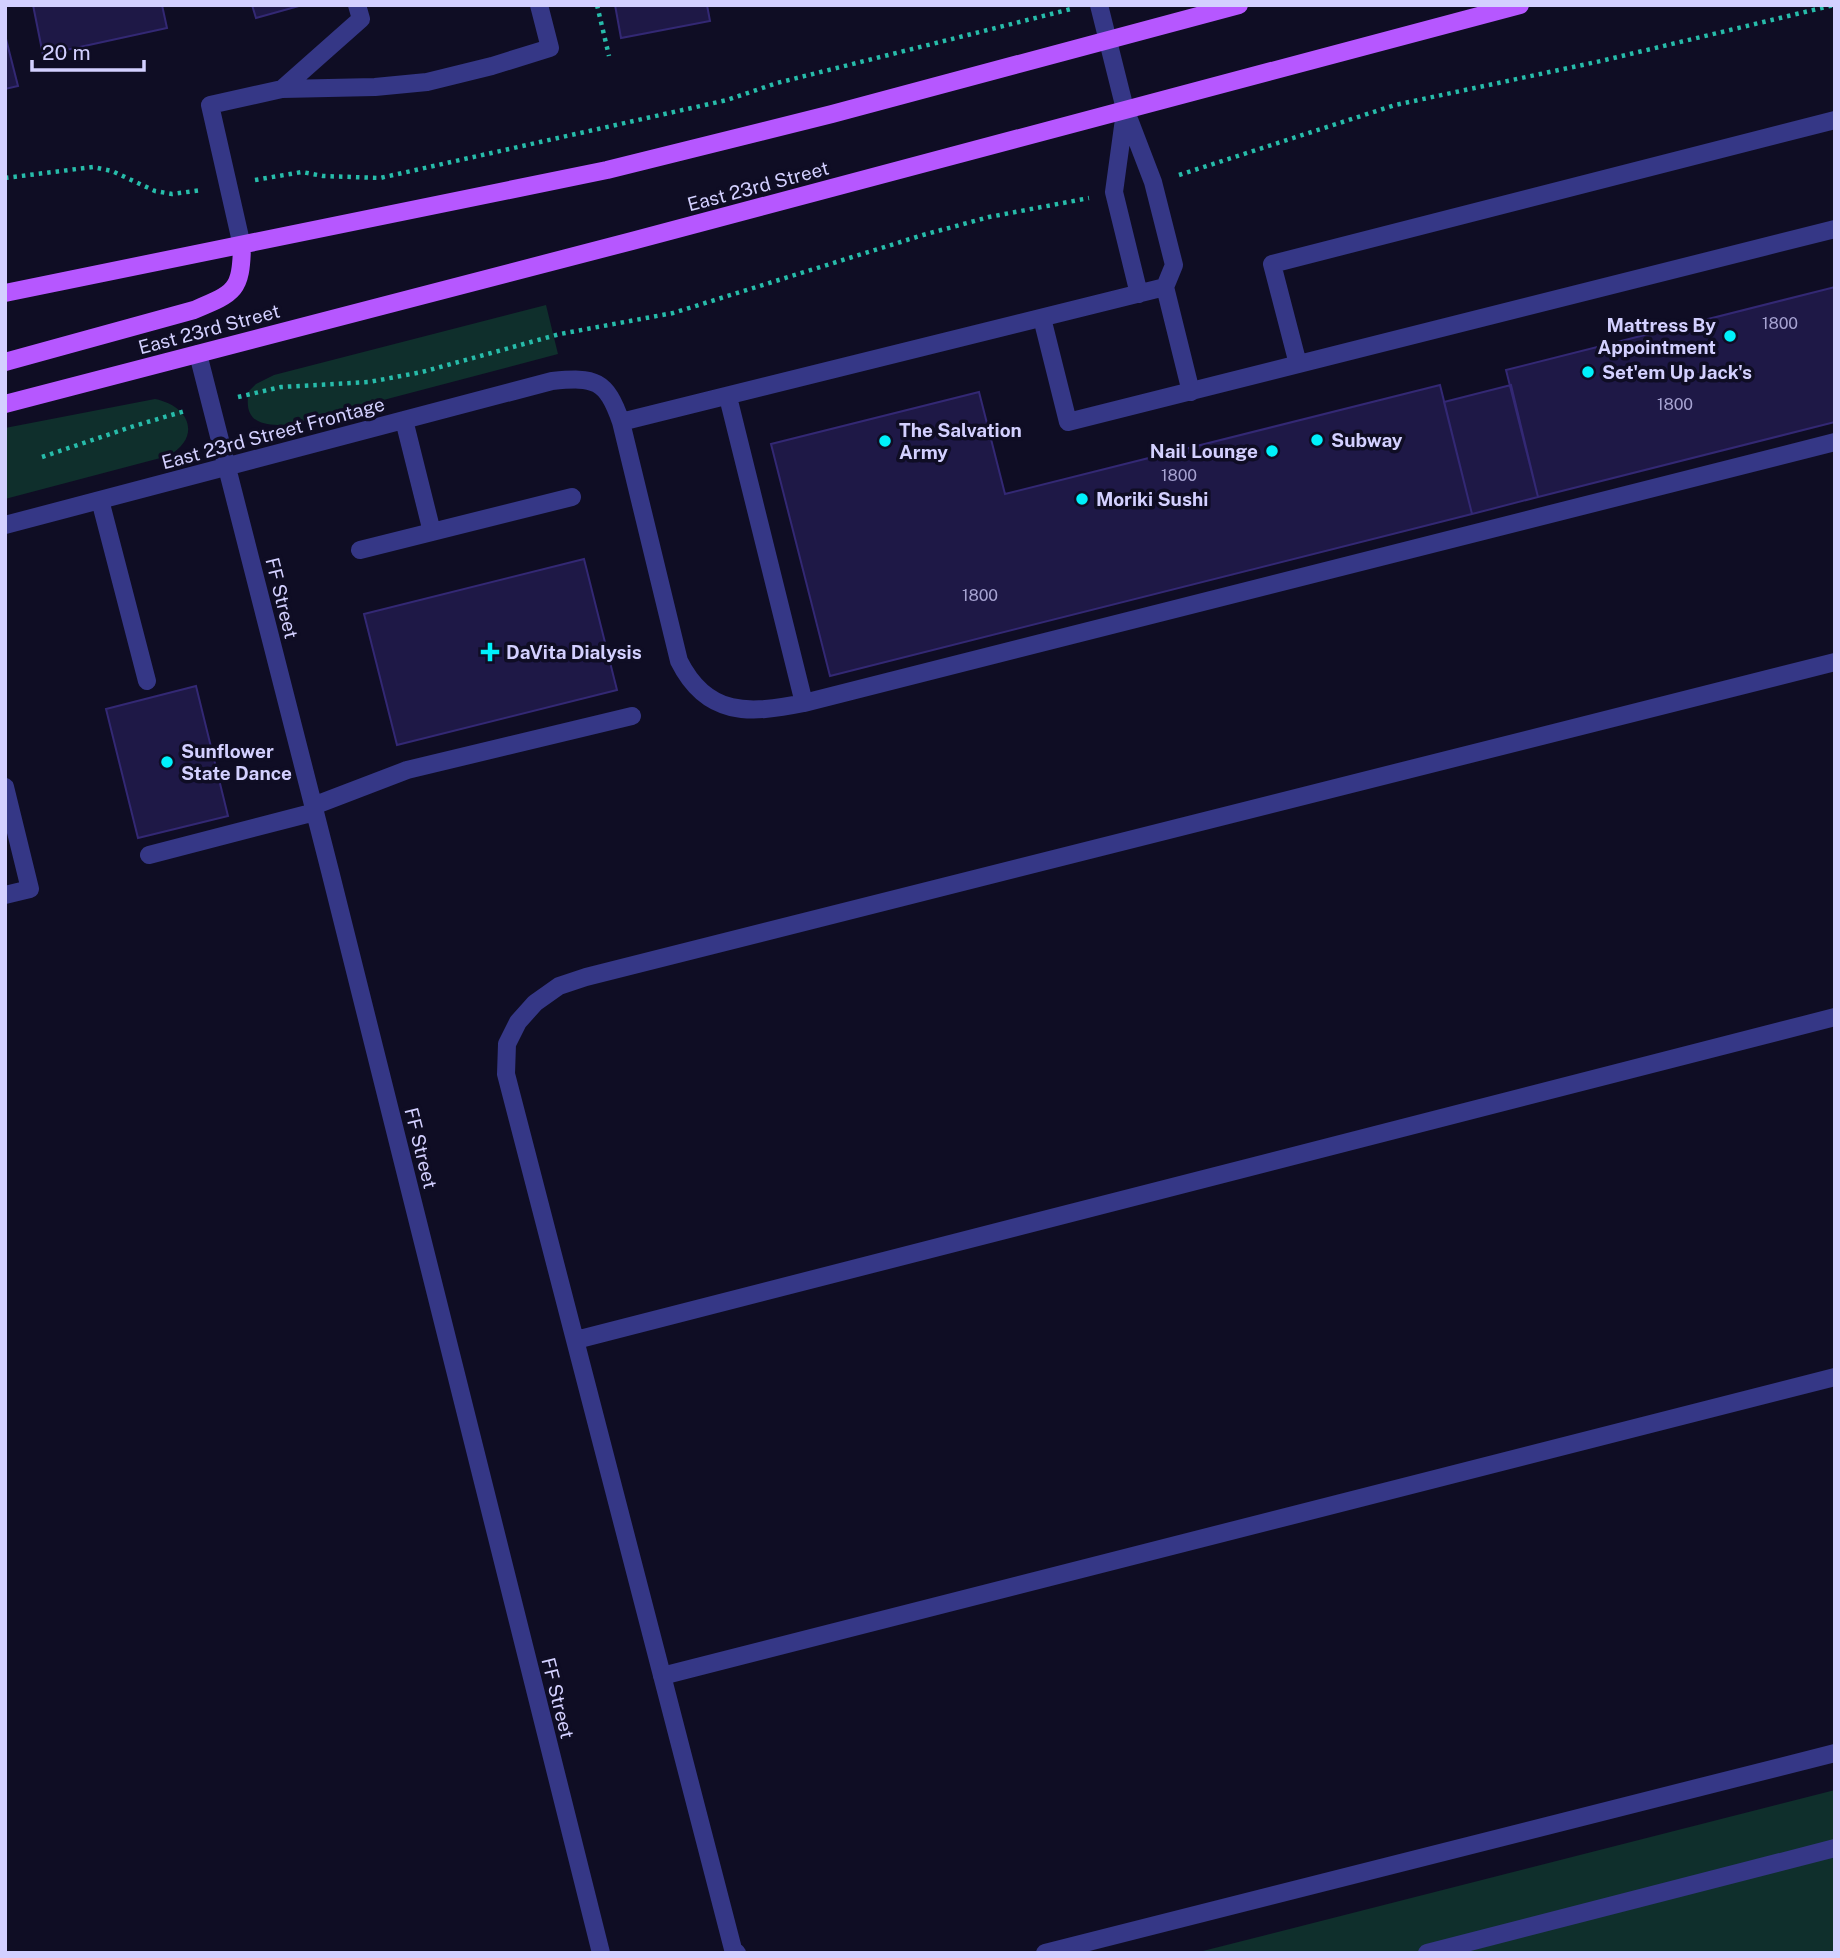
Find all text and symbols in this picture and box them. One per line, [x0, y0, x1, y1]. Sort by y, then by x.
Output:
scale bar [32, 28, 144, 72]
text: 20 m [42, 40, 91, 65]
street label: East 23rd Street [685, 157, 831, 215]
street label: East 23rd Street [136, 300, 282, 358]
place label: Mattress By Appointment [1597, 314, 1716, 358]
house number: 1800 [1762, 314, 1798, 333]
marker: Mattress By Appointment [1722, 328, 1738, 344]
place label: Set'em Up Jack's [1602, 361, 1752, 383]
marker: Set'em Up Jack's [1580, 364, 1596, 380]
street label: East 23rd Street Frontage [159, 393, 387, 473]
house number: 1800 [1657, 395, 1693, 414]
place label: The Salvation Army [899, 419, 1022, 463]
place label: Subway [1331, 429, 1403, 451]
marker: Subway [1309, 432, 1325, 448]
marker: The Salvation Army [877, 433, 893, 449]
place label: Nail Lounge [1150, 440, 1258, 462]
marker: Nail Lounge [1264, 443, 1280, 459]
house number: 1800 [1161, 466, 1197, 485]
place label: Moriki Sushi [1096, 488, 1208, 510]
marker: Moriki Sushi [1074, 491, 1090, 507]
street label: FF Street [261, 555, 303, 641]
house number: 1800 [962, 586, 998, 605]
place label: DaVita Dialysis [506, 641, 642, 663]
marker: DaVita Dialysis [480, 642, 500, 662]
place label: Sunflower State Dance [181, 740, 292, 784]
marker: Sunflower State Dance [159, 754, 175, 770]
street label: FF Street [400, 1105, 442, 1191]
street label: FF Street [537, 1655, 579, 1741]

